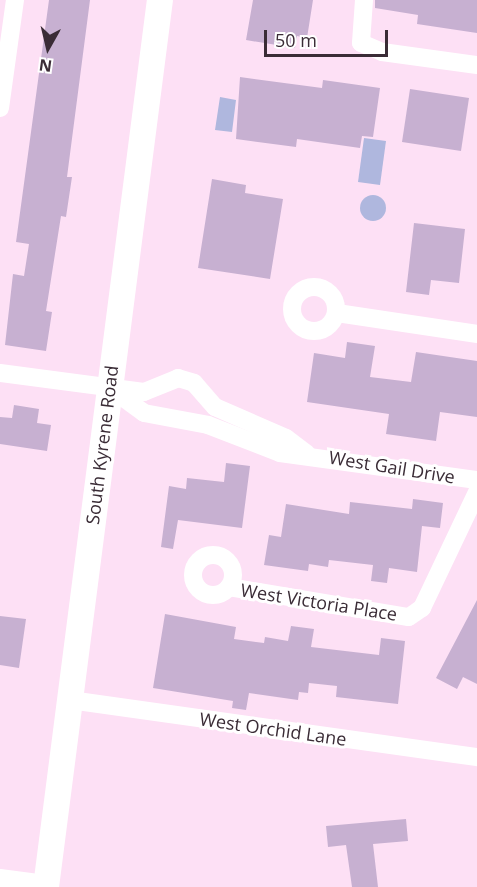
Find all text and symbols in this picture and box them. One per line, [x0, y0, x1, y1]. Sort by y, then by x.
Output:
north arrow [18, 18, 78, 78]
scale bar [267, 18, 392, 56]
text: 50 m [275, 28, 317, 52]
text: N [38, 54, 53, 78]
street label: South Kyrene Road [82, 364, 122, 526]
street label: West Gail Drive [327, 446, 457, 488]
street label: West Victoria Place [239, 579, 399, 625]
street label: West Orchid Lane [198, 708, 348, 750]

